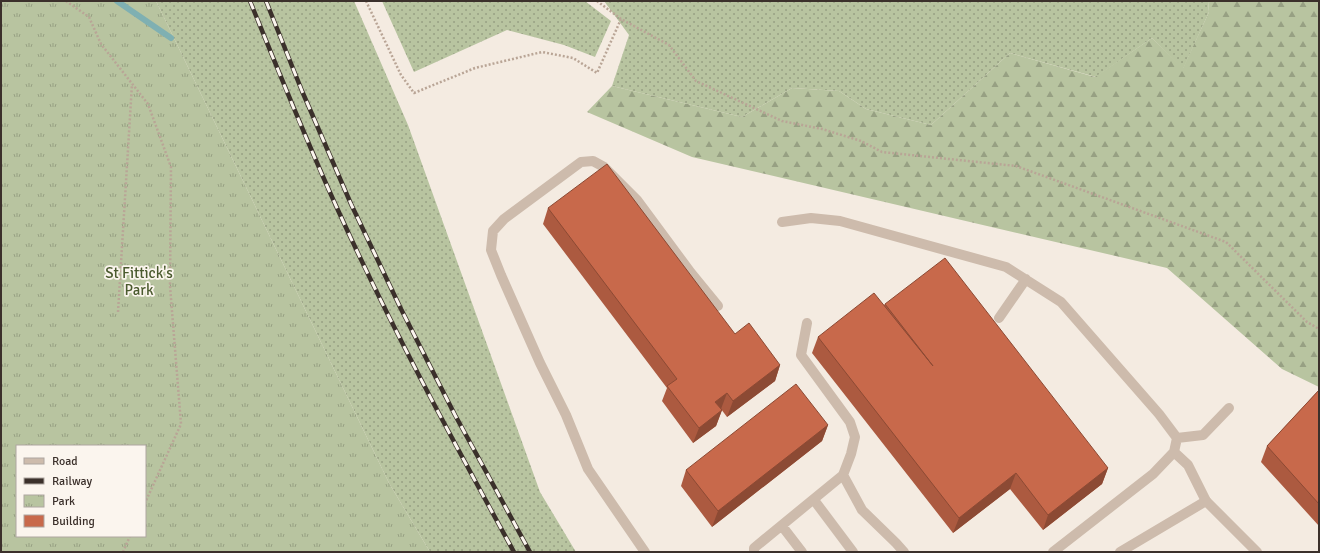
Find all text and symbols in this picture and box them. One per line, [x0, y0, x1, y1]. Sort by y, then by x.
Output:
park label: St Fittick's Park [105, 264, 173, 299]
legend [16, 445, 146, 537]
text: Road [52, 454, 78, 469]
text: Railway [52, 474, 92, 489]
text: Park [52, 494, 75, 509]
text: Building [52, 514, 95, 529]

